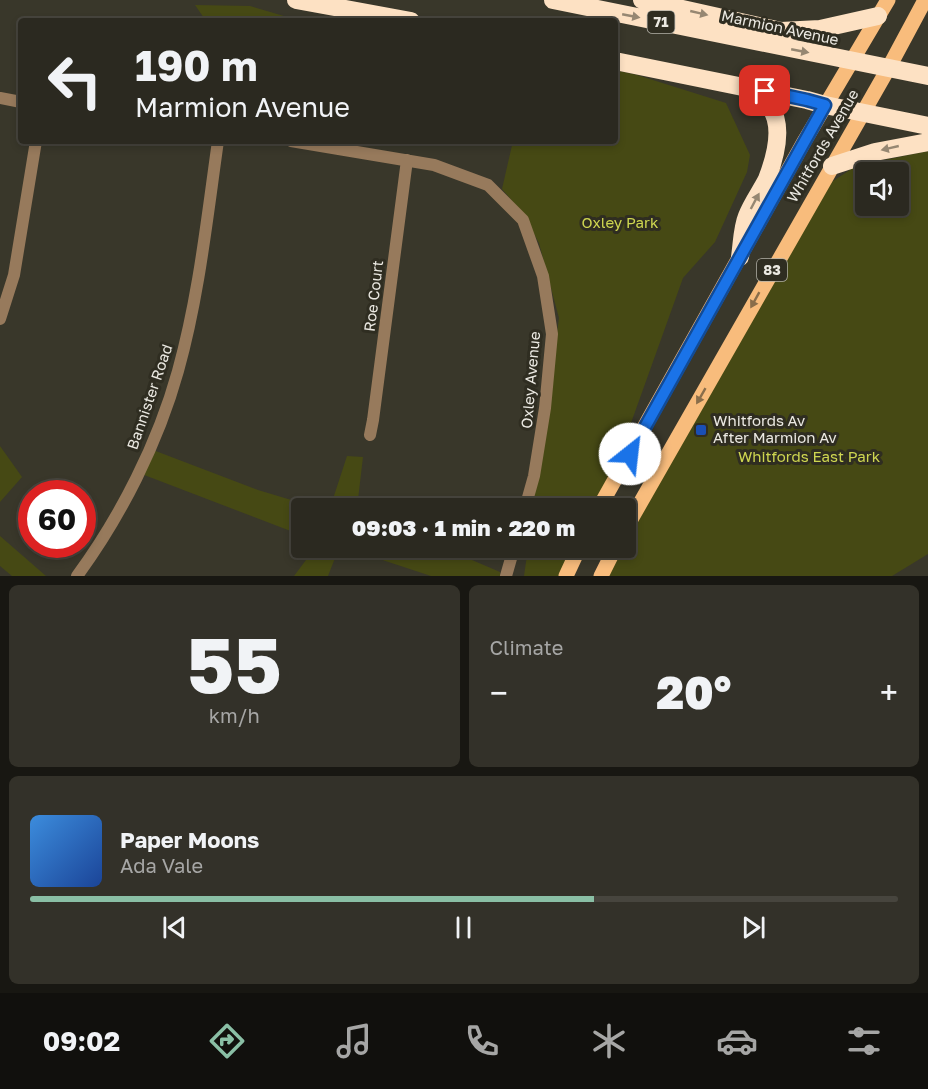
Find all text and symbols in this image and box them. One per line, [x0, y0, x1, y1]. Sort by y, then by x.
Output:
street label: Marmion Avenue [720, 6, 841, 48]
one-way arrow [690, 8, 708, 18]
one-way arrow [622, 11, 640, 21]
road number: 71 [648, 11, 674, 33]
text: 190 m [135, 40, 258, 90]
icon: left [36, 42, 114, 120]
one-way arrow [791, 47, 810, 56]
pin [739, 65, 790, 116]
icon: arrive [748, 74, 781, 107]
street label: Whitfords Avenue [782, 86, 862, 205]
text: Marmion Avenue [135, 91, 350, 123]
one-way arrow [880, 144, 899, 153]
map controls [855, 162, 909, 216]
button: sound [855, 162, 909, 216]
one-way arrow [750, 193, 759, 210]
park label: Oxley Park [582, 213, 659, 231]
street label: Roe Court [360, 259, 386, 333]
road number: 83 [757, 259, 787, 281]
one-way arrow [750, 292, 760, 309]
street label: Oxley Avenue [517, 330, 543, 429]
street label: Bannister Road [123, 342, 175, 452]
one-way arrow [696, 388, 706, 405]
place label: Whitfords Av After Marmion Av [713, 411, 837, 446]
position arrow [598, 422, 662, 486]
marker: Whitfords Av After Marmion Av [694, 423, 708, 437]
park label: Whitfords East Park [738, 447, 881, 465]
speed limit sign: 60 [18, 480, 96, 558]
text: 09:03 · 1 min · 220 m [352, 514, 575, 541]
text: 55 [187, 617, 282, 710]
text: Climate [490, 635, 563, 659]
text: 20° [656, 665, 731, 719]
text: − [490, 673, 508, 712]
text: + [880, 673, 898, 712]
text: km/h [209, 703, 260, 727]
text: Paper Moons [120, 826, 259, 853]
text: Ada Vale [120, 853, 203, 877]
icon: previous [158, 911, 191, 944]
icon: pause [447, 911, 480, 944]
icon: next [737, 911, 770, 944]
icon: directions [206, 1020, 248, 1062]
icon: music [333, 1020, 375, 1062]
icon: phone [461, 1020, 503, 1062]
icon: climate [588, 1020, 630, 1062]
icon: car [716, 1020, 758, 1062]
icon: filters [843, 1020, 885, 1062]
text: 09:02 [43, 1025, 120, 1057]

